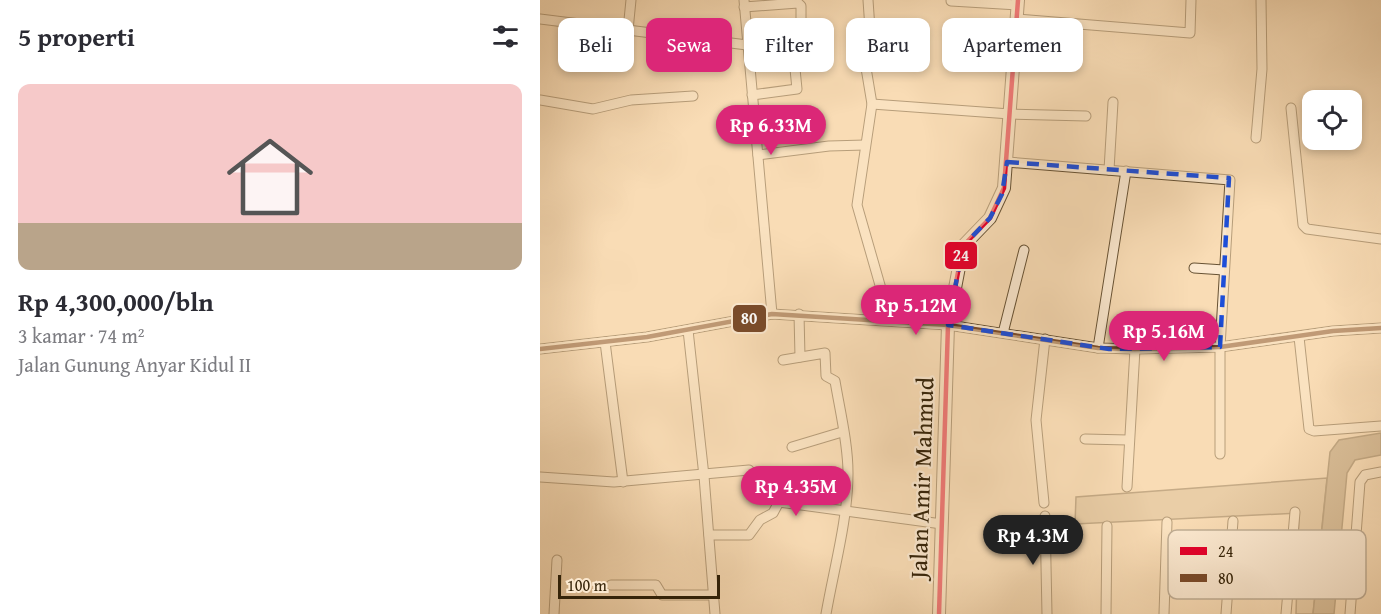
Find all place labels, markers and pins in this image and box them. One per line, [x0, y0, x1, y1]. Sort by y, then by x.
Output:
pin: Rp 6.33M [709, 105, 833, 156]
pin: Rp 5.12M [854, 285, 978, 336]
pin: Rp 5.16M [1102, 311, 1226, 362]
pin: Rp 4.35M [734, 466, 858, 517]
pin: Rp 4.3M [978, 515, 1088, 566]

